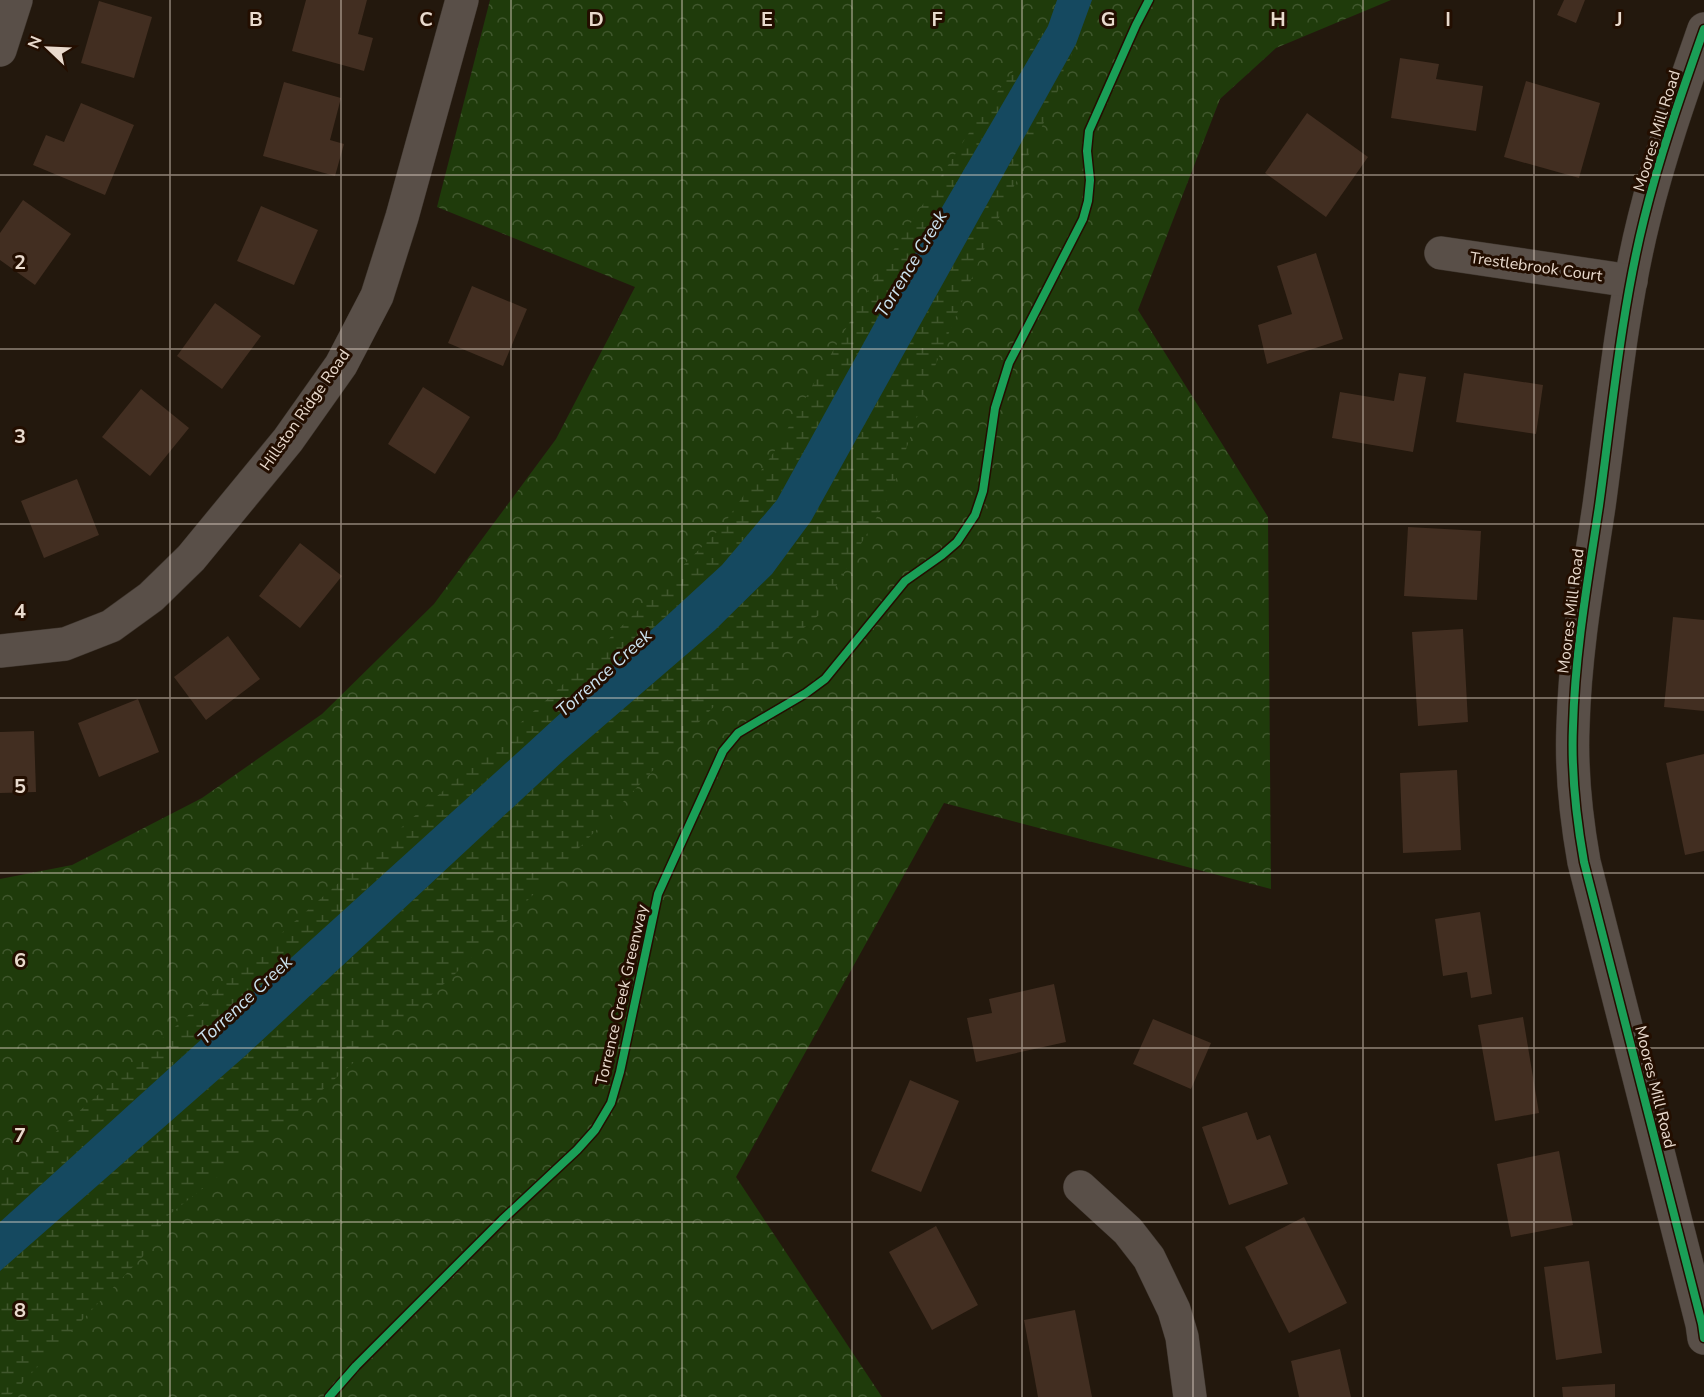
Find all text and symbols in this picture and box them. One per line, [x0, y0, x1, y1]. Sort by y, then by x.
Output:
text: B [249, 6, 263, 33]
text: C [419, 6, 433, 33]
text: D [588, 6, 604, 33]
text: E [761, 6, 773, 33]
text: F [931, 6, 943, 33]
text: G [1101, 6, 1115, 33]
text: H [1270, 6, 1286, 33]
text: I [1445, 6, 1451, 33]
text: J [1614, 6, 1623, 33]
north arrow [18, 18, 78, 78]
text: N [23, 33, 48, 52]
street label: Moores Mill Road [1628, 68, 1686, 194]
water label: Torrence Creek [870, 205, 953, 322]
street label: Trestlebrook Court [1468, 247, 1604, 287]
text: 2 [14, 249, 26, 276]
street label: Hillston Ridge Road [255, 345, 355, 475]
text: 3 [14, 423, 26, 450]
street label: Moores Mill Road [1552, 547, 1590, 675]
text: 4 [14, 598, 26, 625]
water label: Torrence Creek [551, 623, 658, 722]
text: 5 [14, 773, 26, 800]
street label: Torrence Creek Greenway [590, 902, 654, 1088]
text: 6 [14, 947, 26, 974]
water label: Torrence Creek [193, 949, 298, 1050]
street label: Moores Mill Road [1629, 1023, 1681, 1151]
text: 7 [14, 1122, 26, 1149]
text: 8 [14, 1297, 26, 1324]

